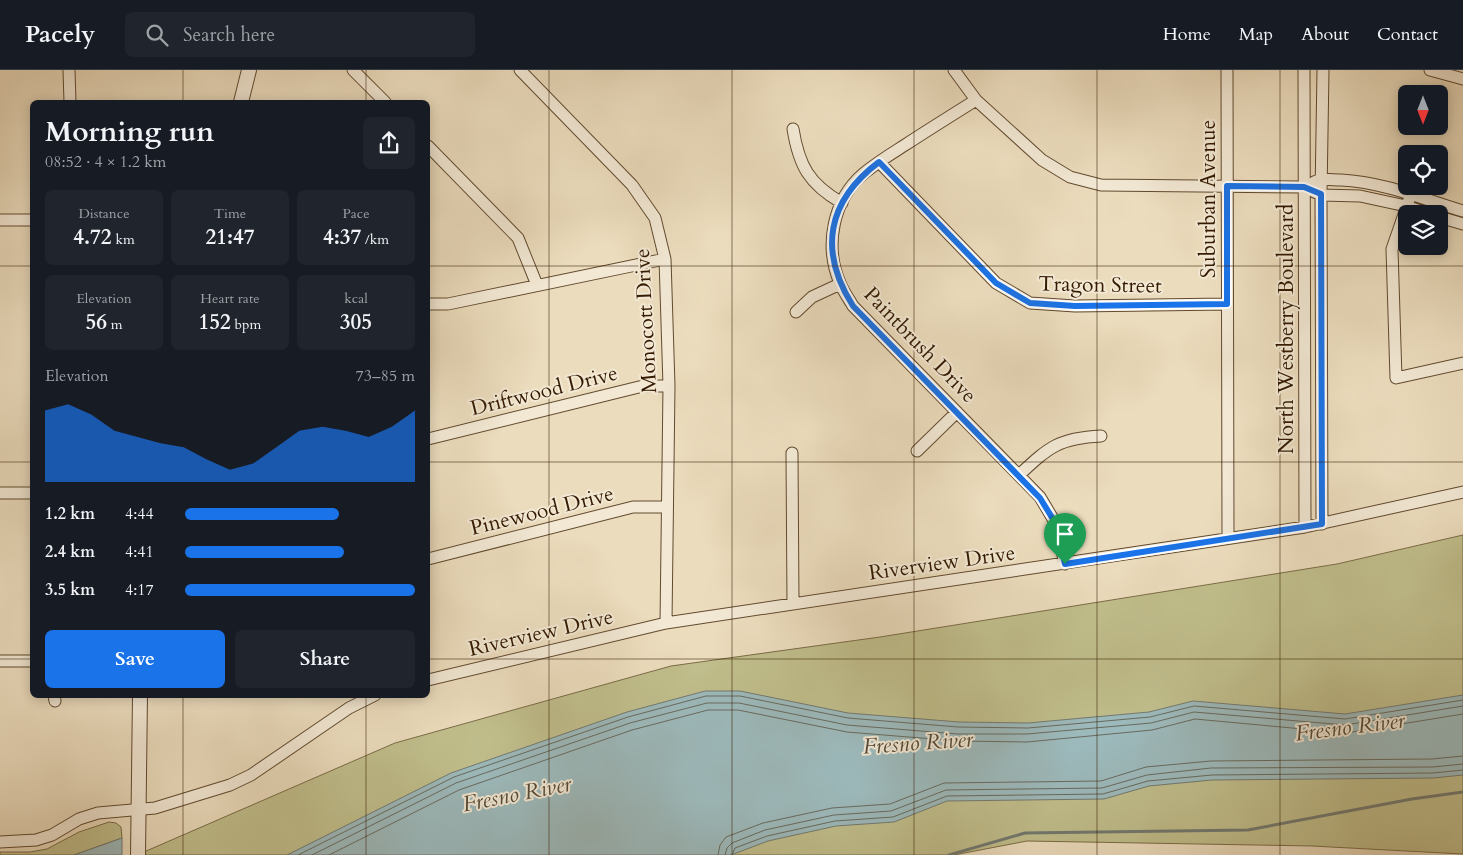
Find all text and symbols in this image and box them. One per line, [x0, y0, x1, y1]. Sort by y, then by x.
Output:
search box [125, 12, 475, 57]
text: Pacely [25, 18, 95, 51]
icon: search [143, 21, 171, 49]
text: Search here [183, 22, 275, 48]
text: Home [1163, 22, 1211, 47]
text: Map [1239, 22, 1273, 47]
text: About [1301, 22, 1349, 47]
text: Contact [1377, 22, 1438, 47]
north arrow [1398, 85, 1448, 135]
map controls [1398, 85, 1448, 255]
text: Morning run [45, 113, 214, 151]
button: share [363, 117, 415, 169]
street label: Suburban Avenue [1194, 120, 1223, 278]
button: locate [1398, 145, 1448, 195]
text: 08:52 · 4 × 1.2 km [45, 151, 166, 173]
text: Distance [78, 204, 130, 223]
text: Time [214, 204, 246, 223]
text: Pace [342, 204, 370, 223]
street label: North Westberry Boulevard [1272, 204, 1301, 454]
button: layers [1398, 205, 1448, 255]
text: 4.72 [73, 223, 112, 252]
text: 21:47 [205, 223, 255, 252]
text: 4:37 [323, 223, 361, 252]
text: km [112, 230, 135, 249]
text: /km [361, 230, 389, 249]
street label: Monocott Drive [628, 248, 664, 394]
street label: Tragon Street [1038, 269, 1162, 301]
street label: Paintbrush Drive [857, 280, 983, 410]
text: Elevation [76, 289, 132, 308]
text: Heart rate [200, 289, 260, 308]
text: kcal [344, 289, 368, 308]
text: 56 [85, 308, 107, 337]
text: 152 [199, 308, 231, 337]
text: 305 [340, 308, 372, 337]
text: m [107, 315, 123, 334]
text: bpm [231, 315, 261, 334]
street label: Driftwood Drive [467, 359, 621, 423]
text: Elevation [45, 365, 109, 387]
text: 73–85 m [356, 365, 415, 387]
street label: Pinewood Drive [467, 479, 617, 543]
text: 1.2 km [45, 503, 95, 525]
text: 4:44 [125, 503, 154, 525]
pin [1044, 513, 1086, 564]
icon: arrive [1051, 520, 1079, 548]
street label: Riverview Drive [867, 538, 1017, 588]
text: 2.4 km [45, 541, 95, 563]
text: 4:41 [125, 541, 154, 563]
text: 3.5 km [45, 579, 95, 601]
text: 4:17 [125, 579, 154, 601]
street label: Riverview Drive [466, 602, 616, 664]
button: Save [45, 630, 225, 688]
button: Share [235, 630, 415, 688]
water label: Fresno River [1294, 705, 1407, 749]
water label: Fresno River [862, 724, 975, 762]
water label: Fresno River [460, 769, 575, 819]

